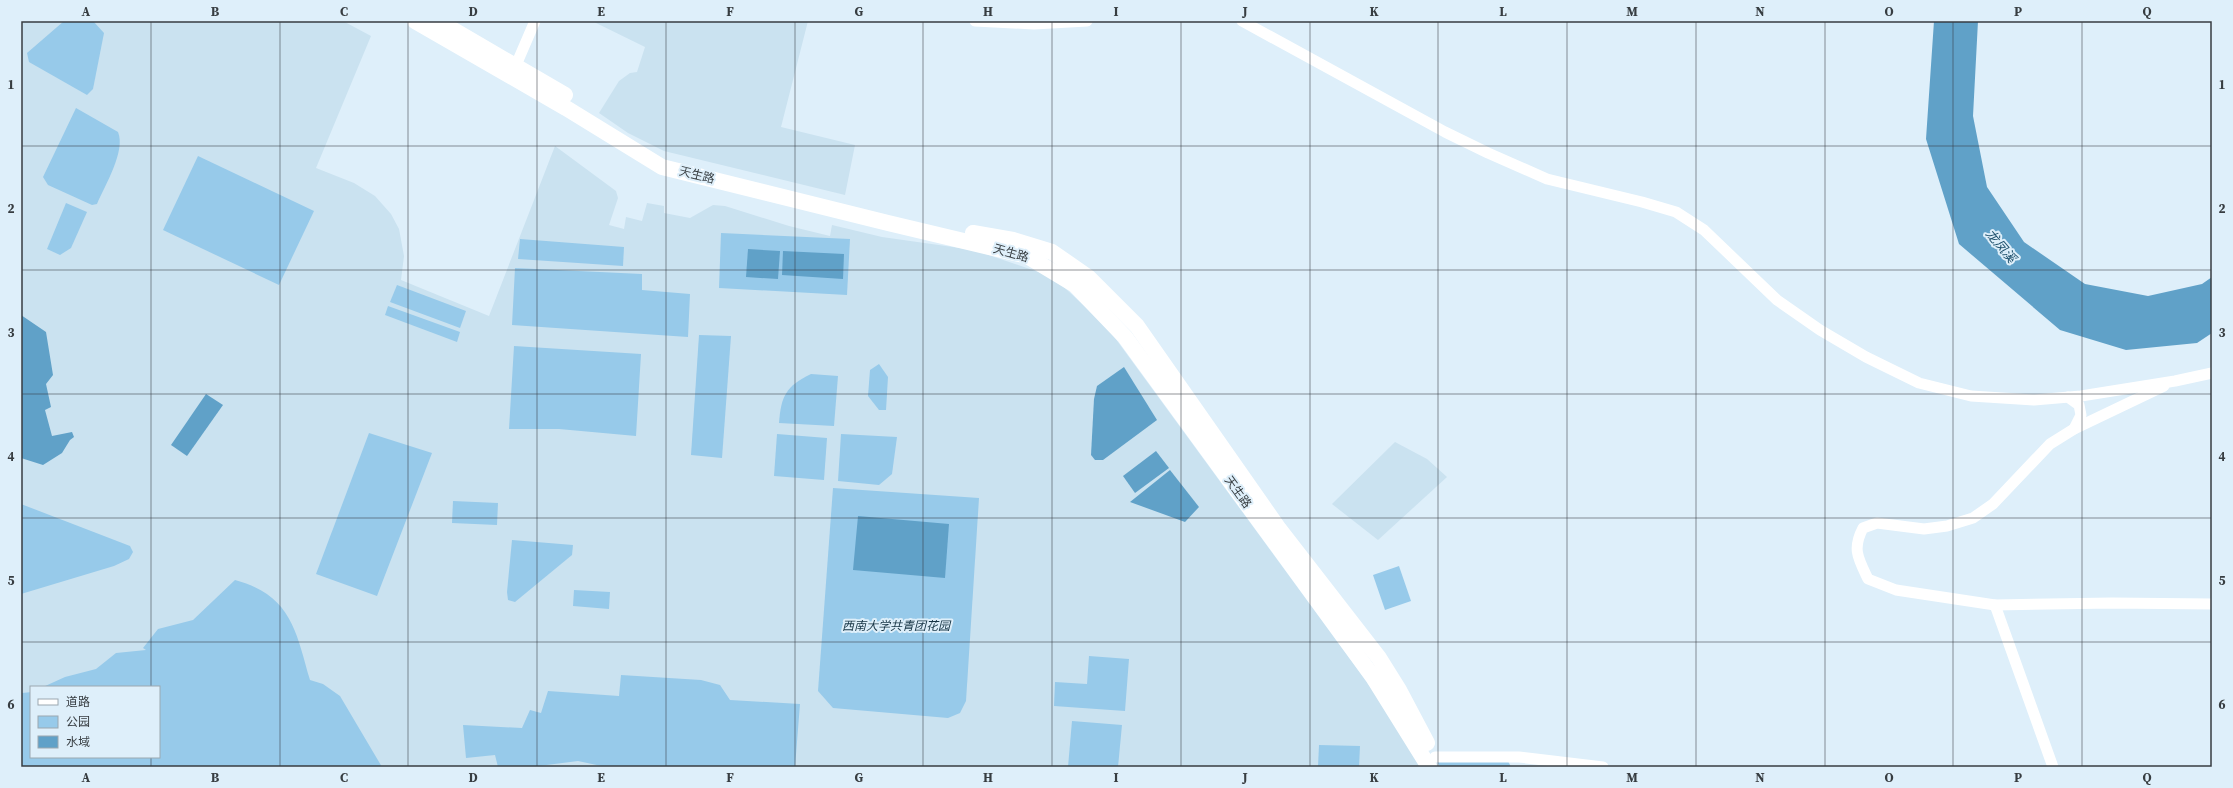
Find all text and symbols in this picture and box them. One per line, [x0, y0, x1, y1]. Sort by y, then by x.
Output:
text: A [82, 3, 91, 20]
text: B [211, 3, 220, 20]
text: C [340, 3, 348, 20]
text: D [468, 3, 478, 20]
text: E [597, 3, 605, 20]
text: F [726, 3, 734, 20]
text: G [855, 3, 864, 20]
text: H [983, 3, 993, 20]
text: I [1113, 3, 1119, 20]
text: J [1241, 3, 1248, 20]
text: K [1369, 3, 1379, 20]
text: L [1499, 3, 1507, 20]
text: M [1626, 3, 1638, 20]
text: N [1755, 3, 1765, 20]
text: O [1884, 3, 1894, 20]
text: P [2014, 3, 2022, 20]
text: Q [2142, 3, 2152, 20]
text: 1 [7, 76, 15, 93]
text: 1 [2218, 76, 2226, 93]
street label: 天生路 [678, 163, 716, 187]
text: 2 [7, 200, 15, 217]
text: 2 [2218, 200, 2226, 217]
water label: 龙凤溪 [1982, 226, 2021, 268]
street label: 天生路 [991, 240, 1031, 266]
text: 3 [7, 324, 15, 341]
text: 3 [2218, 324, 2226, 341]
text: 4 [7, 448, 15, 465]
text: 4 [2218, 448, 2226, 465]
street label: 天生路 [1221, 473, 1255, 511]
text: 5 [7, 572, 15, 589]
text: 5 [2218, 572, 2226, 589]
park label: 西南大学共青团花园 [842, 618, 952, 634]
legend [30, 686, 160, 758]
text: 道路 [66, 694, 90, 710]
text: 6 [7, 696, 15, 713]
text: 6 [2218, 696, 2226, 713]
text: 公园 [66, 714, 90, 730]
text: 水域 [66, 734, 90, 750]
text: A [82, 769, 91, 786]
text: B [211, 769, 220, 786]
text: C [340, 769, 348, 786]
text: D [468, 769, 478, 786]
text: E [597, 769, 605, 786]
text: F [726, 769, 734, 786]
text: G [855, 769, 864, 786]
text: H [983, 769, 993, 786]
text: I [1113, 769, 1119, 786]
text: J [1241, 769, 1248, 786]
text: K [1369, 769, 1379, 786]
text: L [1499, 769, 1507, 786]
text: M [1626, 769, 1638, 786]
text: N [1755, 769, 1765, 786]
text: O [1884, 769, 1894, 786]
text: P [2014, 769, 2022, 786]
text: Q [2142, 769, 2152, 786]

